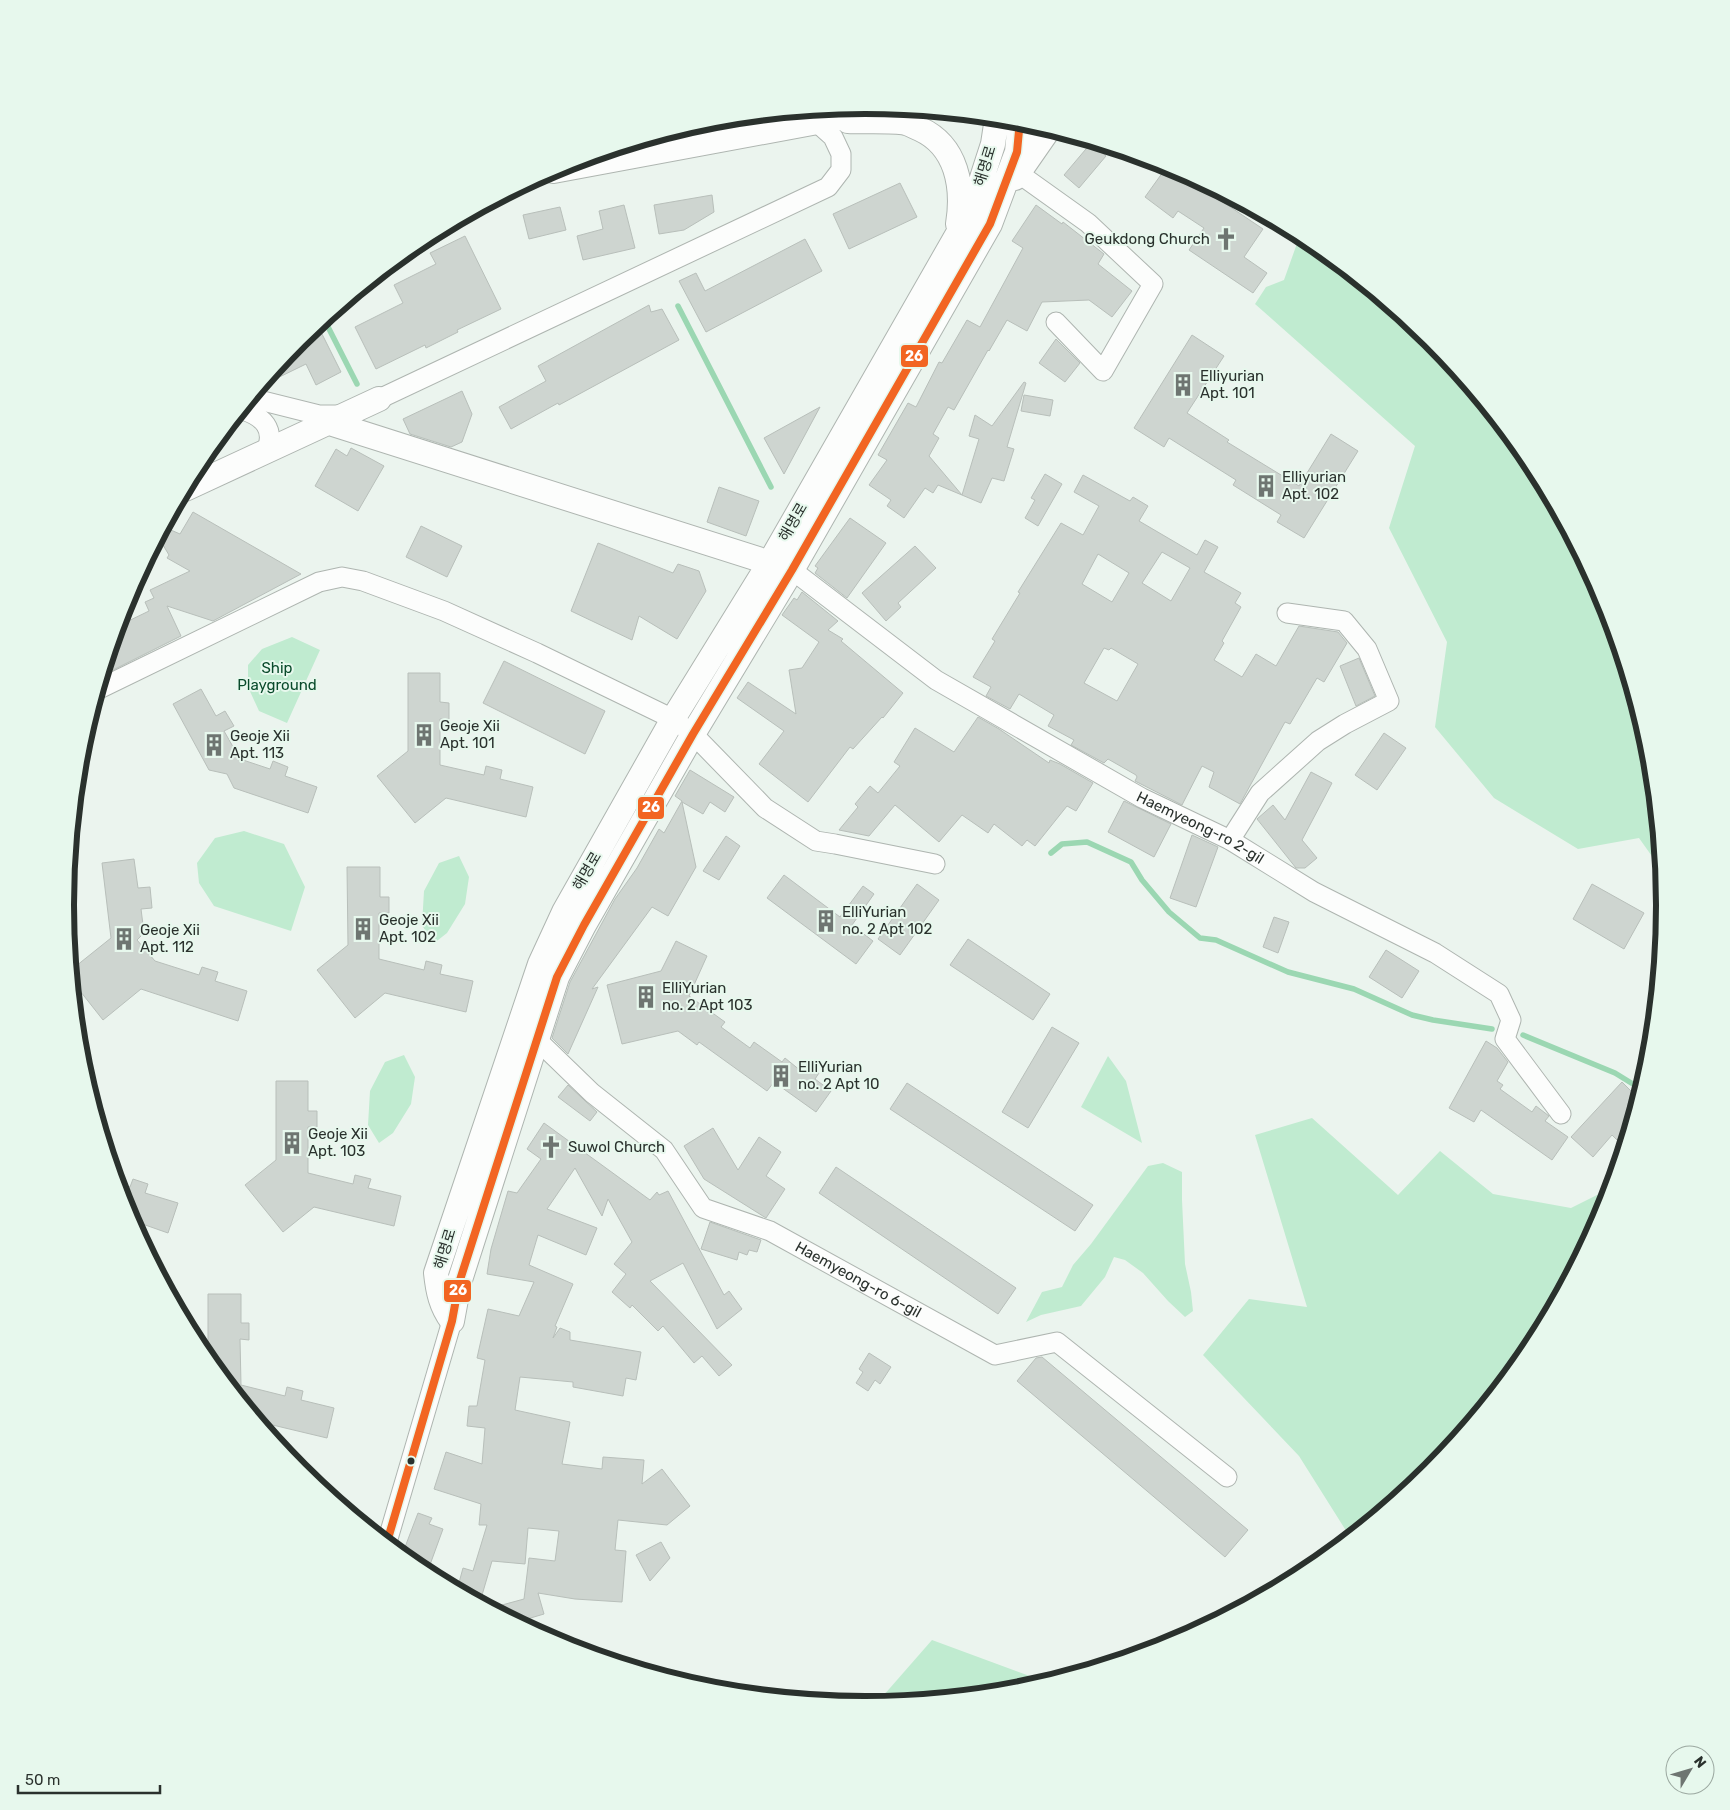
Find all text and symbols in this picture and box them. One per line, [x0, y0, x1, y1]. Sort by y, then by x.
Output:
street label: 해명로 [970, 144, 1000, 188]
church icon: Geukdong Church [1213, 226, 1239, 252]
place label: Geukdong Church [1085, 230, 1210, 248]
line badge: 26 [900, 344, 929, 368]
text: 26 [905, 348, 923, 365]
place label: Elliyurian Apt. 101 [1200, 367, 1264, 402]
building icon: Elliyurian Apt. 101 [1170, 372, 1196, 398]
place label: Elliyurian Apt. 102 [1282, 468, 1346, 503]
building icon: Elliyurian Apt. 102 [1253, 473, 1279, 499]
street label: 해명로 [775, 500, 811, 544]
park label: Ship Playground [237, 659, 317, 694]
place label: Geoje Xii Apt. 101 [440, 717, 500, 752]
building icon: Geoje Xii Apt. 101 [411, 722, 437, 748]
place label: Geoje Xii Apt. 113 [230, 727, 290, 762]
building icon: Geoje Xii Apt. 113 [201, 732, 227, 758]
street label: Haemyeong-ro 2-gil [1134, 788, 1267, 868]
line badge: 26 [637, 796, 665, 820]
text: 26 [642, 799, 660, 816]
street label: 해명로 [569, 849, 605, 893]
place label: ElliYurian no. 2 Apt 102 [842, 903, 932, 938]
building icon: ElliYurian no. 2 Apt 102 [813, 908, 839, 934]
place label: Geoje Xii Apt. 102 [379, 911, 439, 946]
building icon: Geoje Xii Apt. 102 [350, 916, 376, 942]
place label: Geoje Xii Apt. 112 [140, 921, 200, 956]
building icon: Geoje Xii Apt. 112 [111, 926, 137, 952]
place label: ElliYurian no. 2 Apt 103 [662, 979, 753, 1014]
building icon: ElliYurian no. 2 Apt 103 [633, 984, 659, 1010]
place label: ElliYurian no. 2 Apt 10 [798, 1058, 879, 1093]
building icon: ElliYurian no. 2 Apt 10 [768, 1063, 794, 1089]
place label: Geoje Xii Apt. 103 [308, 1125, 368, 1160]
building icon: Geoje Xii Apt. 103 [279, 1130, 305, 1156]
church icon: Suwol Church [538, 1134, 564, 1160]
place label: Suwol Church [568, 1138, 665, 1156]
street label: 해명로 [430, 1227, 460, 1271]
street label: Haemyeong-ro 6-gil [792, 1238, 924, 1322]
line badge: 26 [443, 1279, 472, 1303]
text: 26 [449, 1282, 467, 1299]
unlabelled marker [406, 1456, 416, 1466]
north arrow [1665, 1745, 1715, 1795]
text: N [1690, 1753, 1710, 1772]
scale bar [18, 1762, 160, 1794]
text: 50 m [25, 1771, 60, 1789]

